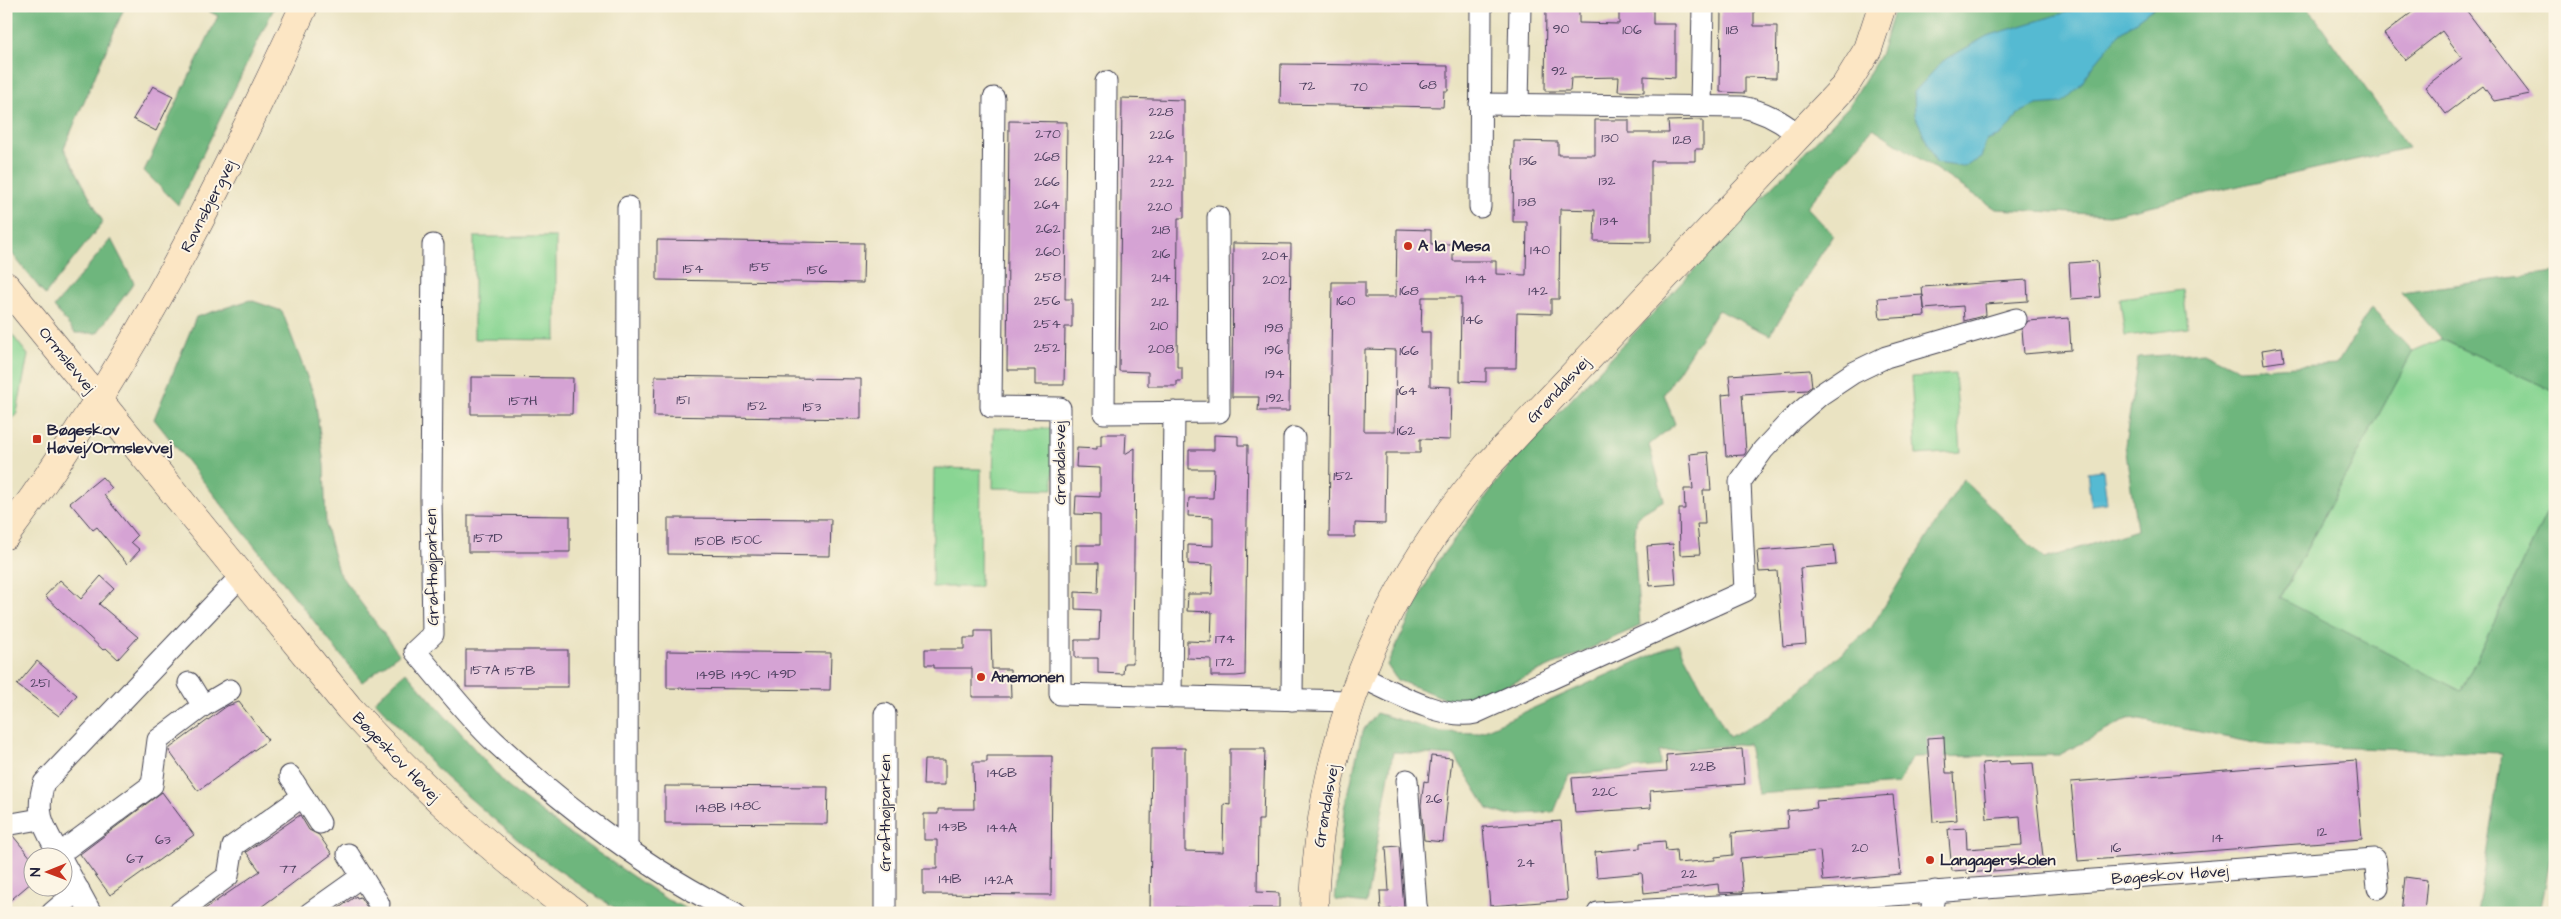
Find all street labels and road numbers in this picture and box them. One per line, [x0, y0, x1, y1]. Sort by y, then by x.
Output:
street label: Ravnsbjergvej [175, 156, 242, 257]
street label: Ormslevvej [33, 322, 101, 398]
street label: Grøndalsvej [1521, 352, 1595, 428]
street label: Grøndalsvej [1049, 421, 1071, 505]
street label: Grøfthøjparken [420, 508, 444, 626]
street label: Bøgeskov Høvej [347, 707, 445, 808]
street label: Grøfthøjparken [874, 755, 896, 872]
street label: Grøndalsvej [1308, 763, 1344, 849]
street label: Bøgeskov Høvej [2111, 860, 2230, 891]

